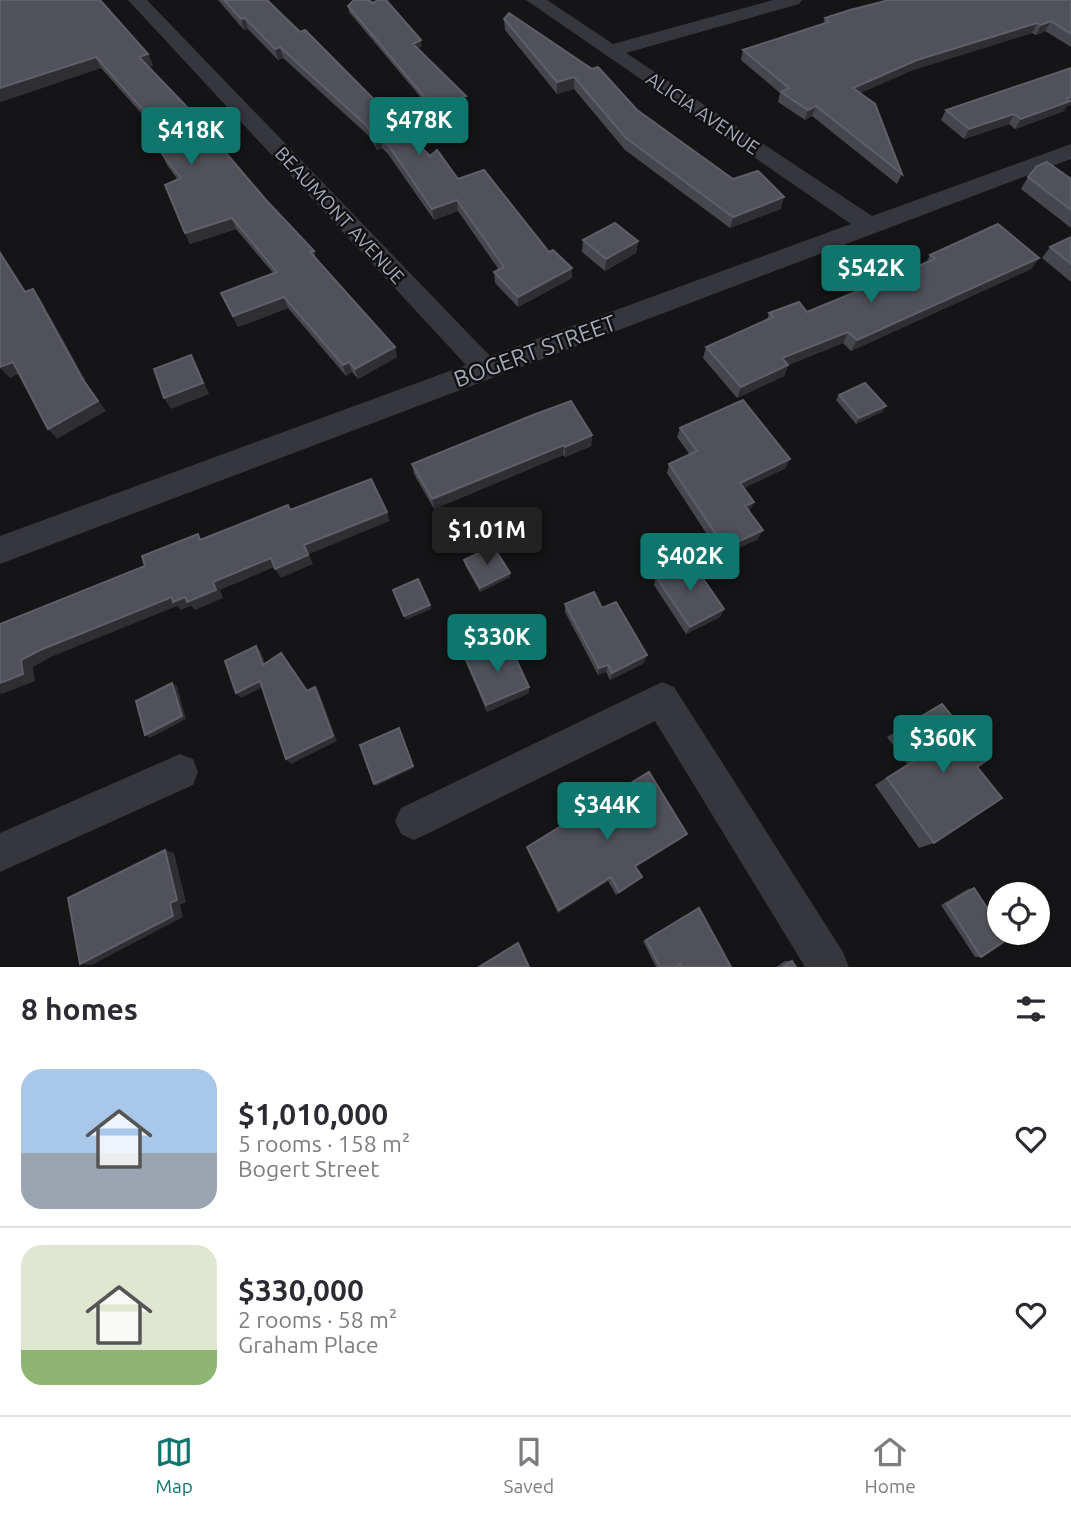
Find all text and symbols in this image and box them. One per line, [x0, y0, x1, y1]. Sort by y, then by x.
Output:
street label: ALICIA AVENUE [642, 67, 764, 159]
pin: $478K [370, 97, 468, 157]
text: $478K [385, 107, 453, 132]
pin: $418K [142, 108, 240, 167]
text: $418K [157, 117, 225, 142]
street label: BEAUMONT AVENUE [271, 142, 409, 288]
pin: $542K [822, 246, 920, 305]
text: $542K [837, 255, 905, 280]
street label: BOGERT STREET [450, 310, 620, 391]
pin: $1.01M [430, 508, 544, 567]
text: $1.01M [448, 517, 526, 542]
pin: $402K [641, 534, 739, 593]
text: $402K [656, 543, 724, 568]
pin: $330K [448, 614, 546, 674]
text: $330K [463, 624, 531, 649]
pin: $360K [894, 716, 992, 775]
text: $360K [909, 725, 977, 750]
pin: $344K [558, 782, 656, 842]
text: $344K [573, 792, 641, 817]
map controls [987, 882, 1050, 945]
button: locate [987, 882, 1050, 945]
icon: filters [1012, 990, 1050, 1028]
text: 8 homes [21, 992, 138, 1026]
icon: home [77, 1097, 161, 1181]
text: $1,010,000 [238, 1097, 388, 1131]
icon: heart [1012, 1120, 1050, 1158]
text: 5 rooms · 158 m² [238, 1131, 410, 1156]
text: Bogert Street [238, 1156, 379, 1181]
icon: home [77, 1273, 161, 1357]
text: $330,000 [238, 1273, 364, 1307]
icon: heart [1012, 1296, 1050, 1334]
text: 2 rooms · 58 m² [238, 1307, 397, 1332]
text: Graham Place [238, 1332, 379, 1357]
tab: Map [155, 1433, 193, 1497]
tab: Saved [504, 1433, 554, 1497]
tab: Home [865, 1433, 916, 1497]

